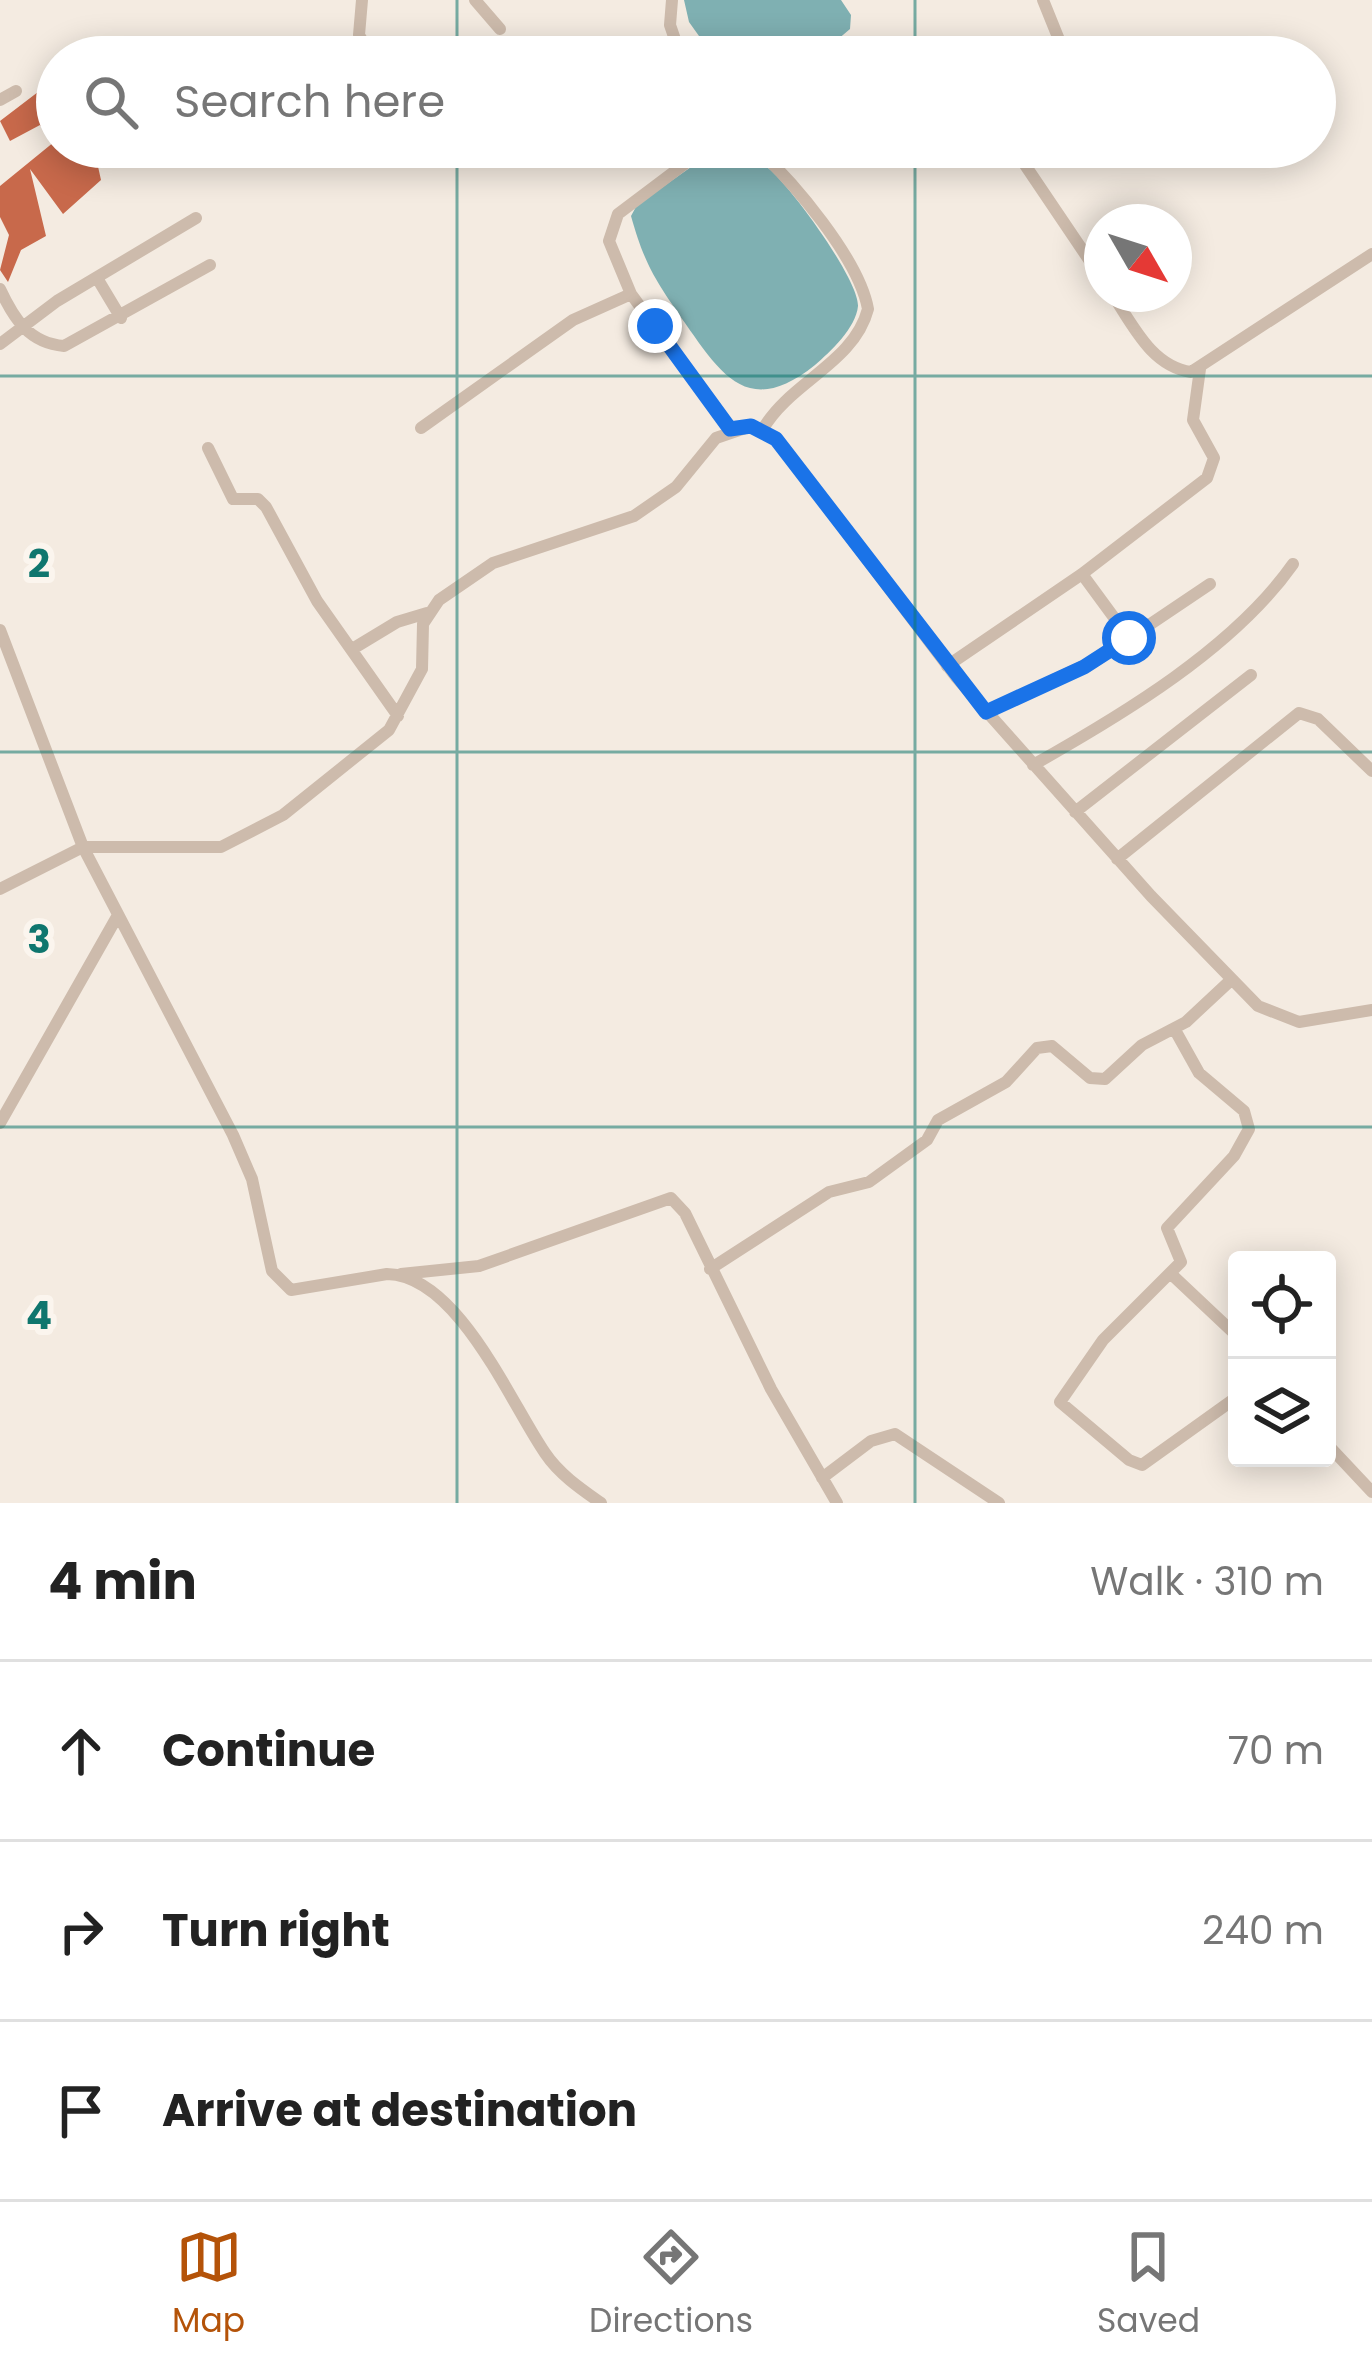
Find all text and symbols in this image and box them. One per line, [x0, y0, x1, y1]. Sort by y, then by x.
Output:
search box [36, 36, 1336, 168]
icon: search [78, 69, 144, 135]
text: Search here [174, 70, 445, 133]
north arrow [1084, 204, 1192, 312]
route end [628, 299, 682, 353]
text: 2 [28, 536, 50, 591]
route start [1102, 611, 1156, 665]
text: 3 [27, 912, 51, 967]
map controls [1228, 1251, 1336, 1467]
button: locate [1228, 1251, 1336, 1359]
text: 4 [26, 1288, 52, 1343]
button: layers [1228, 1359, 1336, 1467]
text: 4 min [48, 1545, 197, 1617]
text: Walk · 310 m [1090, 1554, 1324, 1609]
icon: ahead [48, 1718, 114, 1784]
text: Continue [162, 1719, 375, 1782]
text: 70 m [1228, 1723, 1324, 1778]
icon: right [48, 1898, 114, 1964]
text: Turn right [162, 1899, 390, 1962]
text: 240 m [1202, 1903, 1324, 1958]
icon: arrive [48, 2078, 114, 2144]
text: Arrive at destination [162, 2079, 637, 2142]
tab: Map [172, 2224, 245, 2346]
tab: Directions [589, 2224, 753, 2346]
tab: Saved [1097, 2224, 1200, 2346]

